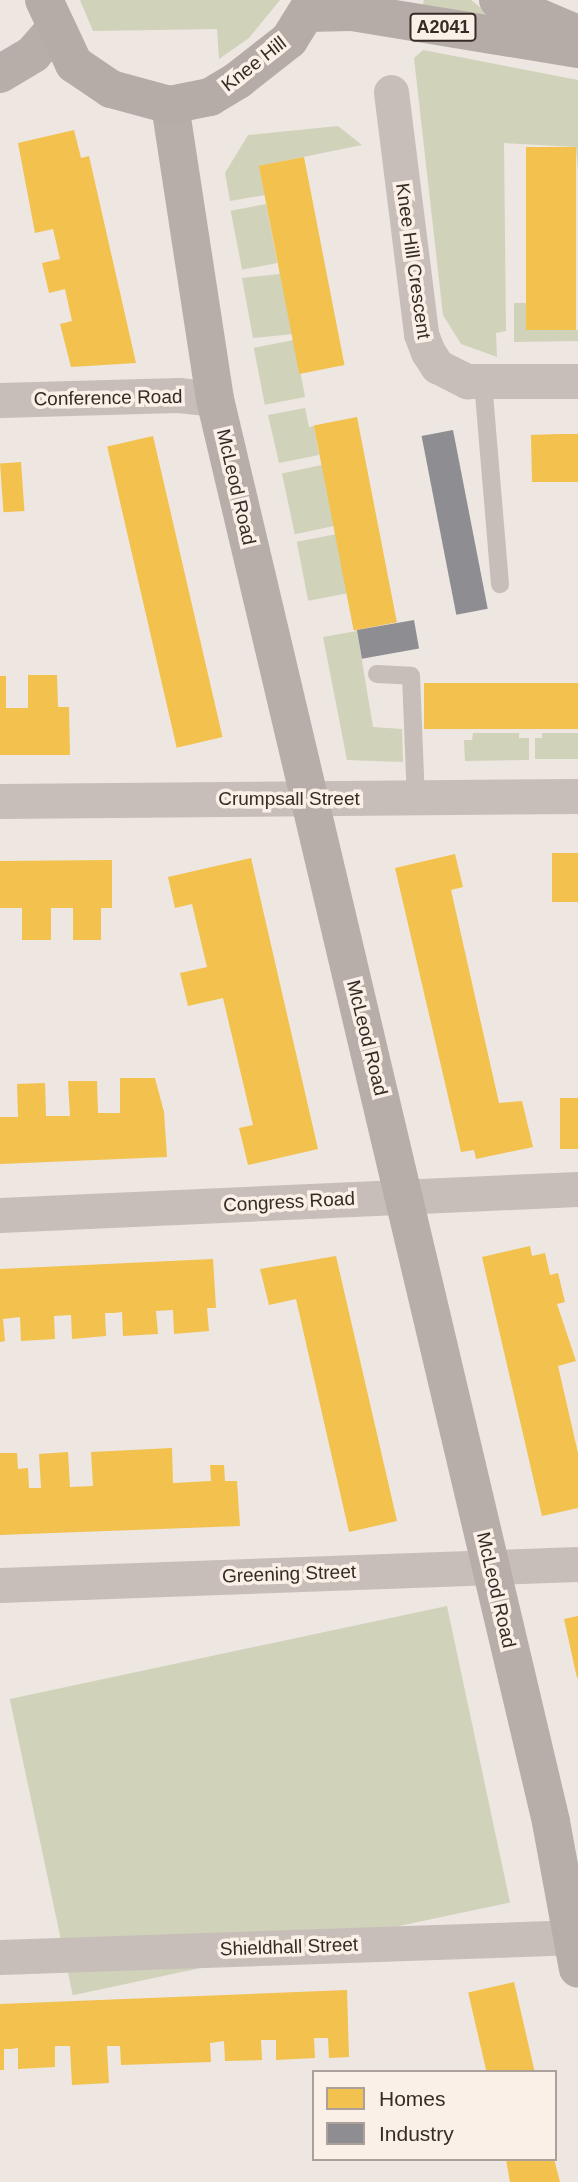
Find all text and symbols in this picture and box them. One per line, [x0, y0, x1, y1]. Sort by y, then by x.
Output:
road number: A2041 [408, 12, 478, 42]
street label: Knee Hill [217, 32, 291, 96]
street label: Knee Hill Crescent [391, 182, 435, 340]
street label: Conference Road [33, 385, 183, 411]
street label: McLeod Road [212, 427, 260, 547]
street label: Crumpsall Street [218, 788, 360, 810]
street label: McLeod Road [342, 978, 392, 1098]
street label: Congress Road [222, 1187, 356, 1217]
street label: McLeod Road [472, 1530, 520, 1650]
street label: Greening Street [222, 1560, 356, 1588]
street label: Shieldhall Street [219, 1933, 359, 1961]
legend [312, 2070, 557, 2161]
text: Homes [379, 2087, 446, 2110]
text: Industry [379, 2122, 454, 2145]

